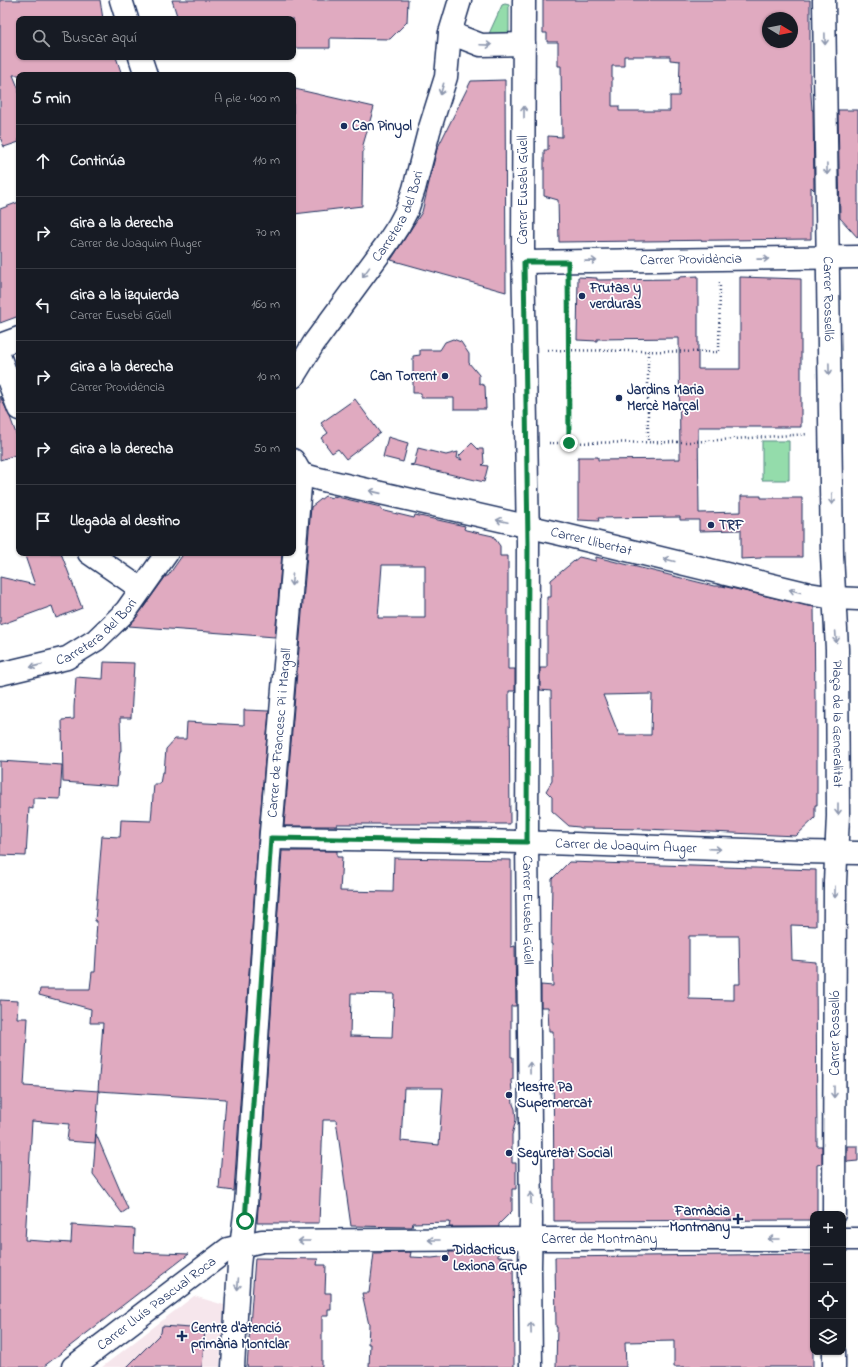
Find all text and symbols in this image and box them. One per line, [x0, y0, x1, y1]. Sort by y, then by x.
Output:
north arrow [762, 12, 798, 48]
search box [16, 16, 296, 60]
icon: search [30, 27, 52, 49]
text: Buscar aquí [62, 27, 137, 49]
one-way arrow [821, 32, 829, 45]
one-way arrow [479, 41, 492, 48]
one-way arrow [438, 82, 445, 95]
text: 5 min [32, 86, 71, 111]
text: A pie · 400 m [214, 89, 280, 108]
one-way arrow [520, 106, 528, 119]
place label: Can Pinyol [352, 116, 412, 139]
marker: Can Pinyol [339, 121, 349, 131]
street label: Carrer Eusebi Güell [513, 135, 534, 245]
icon: ahead [32, 150, 54, 172]
text: Continúa [70, 150, 125, 172]
text: 110 m [253, 151, 280, 170]
one-way arrow [823, 162, 831, 175]
street label: Carretera del Bori [366, 168, 429, 266]
text: Gira a la derecha [70, 212, 173, 234]
icon: right [32, 222, 54, 244]
text: 70 m [256, 223, 280, 242]
text: Carrer de Joaquim Auger [70, 234, 201, 253]
street label: Carrer Providència [640, 248, 742, 271]
one-way arrow [756, 255, 769, 262]
street label: Carrer Rosselló [817, 256, 839, 342]
one-way arrow [584, 257, 597, 265]
one-way arrow [362, 266, 370, 277]
place label: Frutas y verduras [589, 278, 641, 315]
text: Gira a la izquierda [70, 284, 179, 306]
marker: Frutas y verduras [577, 291, 587, 301]
icon: left [32, 294, 54, 316]
text: 160 m [251, 295, 280, 314]
text: Carrer Eusebi Güell [70, 306, 171, 325]
text: Gira a la derecha [70, 356, 173, 378]
one-way arrow [825, 362, 833, 375]
icon: right [32, 366, 54, 388]
place label: Can Torrent [370, 366, 437, 387]
text: 10 m [257, 367, 280, 386]
marker: Can Torrent [440, 371, 450, 381]
text: Carrer Providència [70, 378, 165, 397]
place label: Jardins Maria Mercè Marçal [627, 380, 705, 417]
marker: Jardins Maria Mercè Marçal [614, 393, 624, 403]
route end [560, 434, 578, 452]
icon: right [32, 438, 54, 460]
text: Gira a la derecha [70, 438, 173, 460]
text: 50 m [254, 439, 280, 458]
one-way arrow [369, 487, 382, 495]
one-way arrow [828, 492, 836, 505]
icon: arrive [32, 510, 54, 532]
text: Llegada al destino [70, 510, 180, 532]
place label: TRF [719, 515, 745, 536]
one-way arrow [495, 516, 508, 524]
marker: TRF [706, 520, 716, 530]
street label: Carrer Llibertat [548, 521, 634, 561]
one-way arrow [663, 556, 676, 563]
one-way arrow [288, 573, 295, 586]
one-way arrow [789, 586, 802, 594]
street label: Carretera del Bori [54, 594, 142, 671]
one-way arrow [833, 630, 840, 643]
street label: Carrer de Francesc Pi i Margall [262, 647, 297, 818]
street label: Plaça de la Generalitat [827, 660, 848, 788]
one-way arrow [30, 662, 43, 670]
one-way arrow [834, 802, 842, 815]
street label: Carrer de Joaquim Auger [555, 833, 698, 859]
one-way arrow [708, 845, 721, 852]
street label: Carrer Eusebi Güell [517, 855, 539, 965]
one-way arrow [831, 885, 839, 898]
street label: Carrer Rosselló [825, 990, 846, 1076]
one-way arrow [526, 1062, 534, 1075]
place label: Mestre Pa Supermercat [517, 1077, 592, 1114]
one-way arrow [830, 1085, 838, 1098]
marker: Mestre Pa Supermercat [504, 1090, 514, 1100]
place label: Seguretat Social [517, 1143, 613, 1166]
marker: Seguretat Social [504, 1148, 514, 1158]
one-way arrow [527, 1192, 535, 1205]
place label: Farmàcia Montmany [670, 1201, 730, 1240]
map controls [810, 1211, 846, 1355]
button: + [810, 1211, 846, 1247]
route start [236, 1212, 254, 1230]
marker: Farmàcia Montmany [733, 1214, 743, 1224]
street label: Carrer de Montmany [541, 1229, 658, 1251]
one-way arrow [768, 1235, 781, 1243]
one-way arrow [428, 1236, 441, 1244]
one-way arrow [298, 1237, 311, 1245]
place label: Didacticus Lexiona Grup [452, 1240, 528, 1277]
button: − [810, 1247, 846, 1283]
street label: Carrer Lluís Pascual Roca [92, 1251, 221, 1356]
marker: Didacticus Lexiona Grup [440, 1253, 450, 1263]
one-way arrow [234, 1277, 242, 1290]
button: locate [810, 1283, 846, 1319]
place label: Centre d'atenció primària Montclar [191, 1318, 290, 1355]
button: layers [810, 1319, 846, 1355]
one-way arrow [527, 1322, 534, 1335]
marker: Centre d'atenció primària Montclar [176, 1330, 188, 1342]

